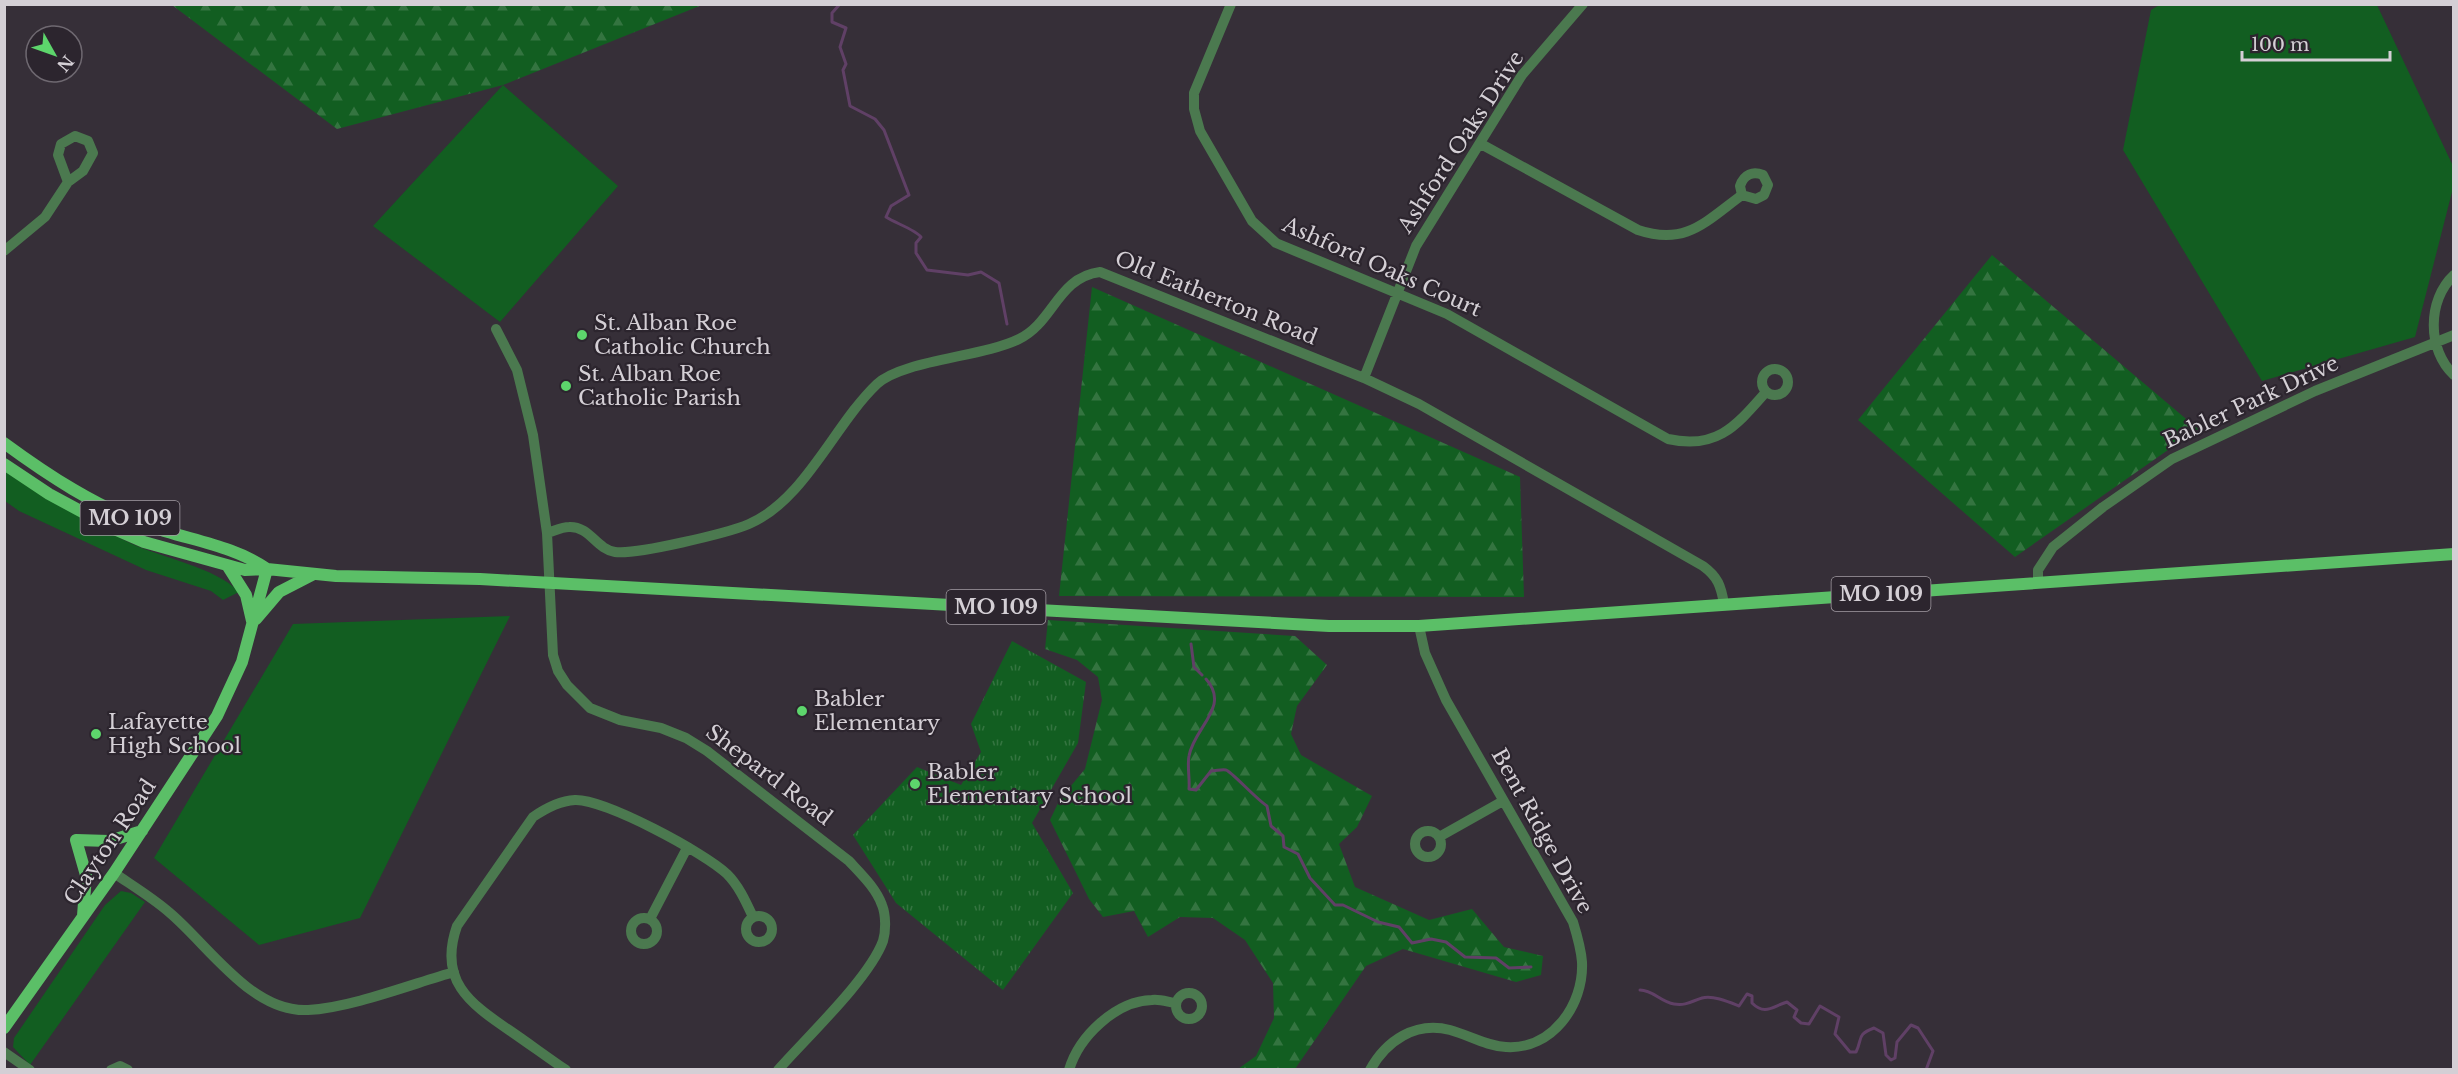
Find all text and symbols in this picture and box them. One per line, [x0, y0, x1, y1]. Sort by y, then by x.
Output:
north arrow [24, 24, 84, 84]
scale bar [2242, 24, 2390, 62]
text: 100 m [2251, 34, 2309, 56]
street label: Ashford Oaks Drive [1392, 46, 1530, 239]
text: N [53, 51, 78, 76]
street label: Ashford Oaks Court [1278, 211, 1485, 323]
street label: Old Eatherton Road [1111, 245, 1321, 351]
place label: St. Alban Roe Catholic Church [594, 310, 771, 360]
marker: St. Alban Roe Catholic Church [575, 328, 589, 342]
street label: Babler Park Drive [2159, 350, 2343, 454]
place label: St. Alban Roe Catholic Parish [578, 361, 741, 411]
marker: St. Alban Roe Catholic Parish [559, 379, 573, 393]
road number: MO 109 [80, 501, 180, 535]
road number: MO 109 [1832, 577, 1930, 611]
road number: MO 109 [946, 590, 1046, 624]
place label: Babler Elementary [814, 686, 941, 736]
marker: Babler Elementary [795, 704, 809, 718]
place label: Lafayette High School [108, 709, 241, 759]
street label: Shepard Road [701, 719, 837, 831]
marker: Lafayette High School [89, 727, 103, 741]
street label: Bent Ridge Drive [1486, 744, 1598, 918]
place label: Babler Elementary School [927, 759, 1132, 809]
street label: Clayton Road [58, 774, 162, 910]
marker: Babler Elementary School [908, 777, 922, 791]

